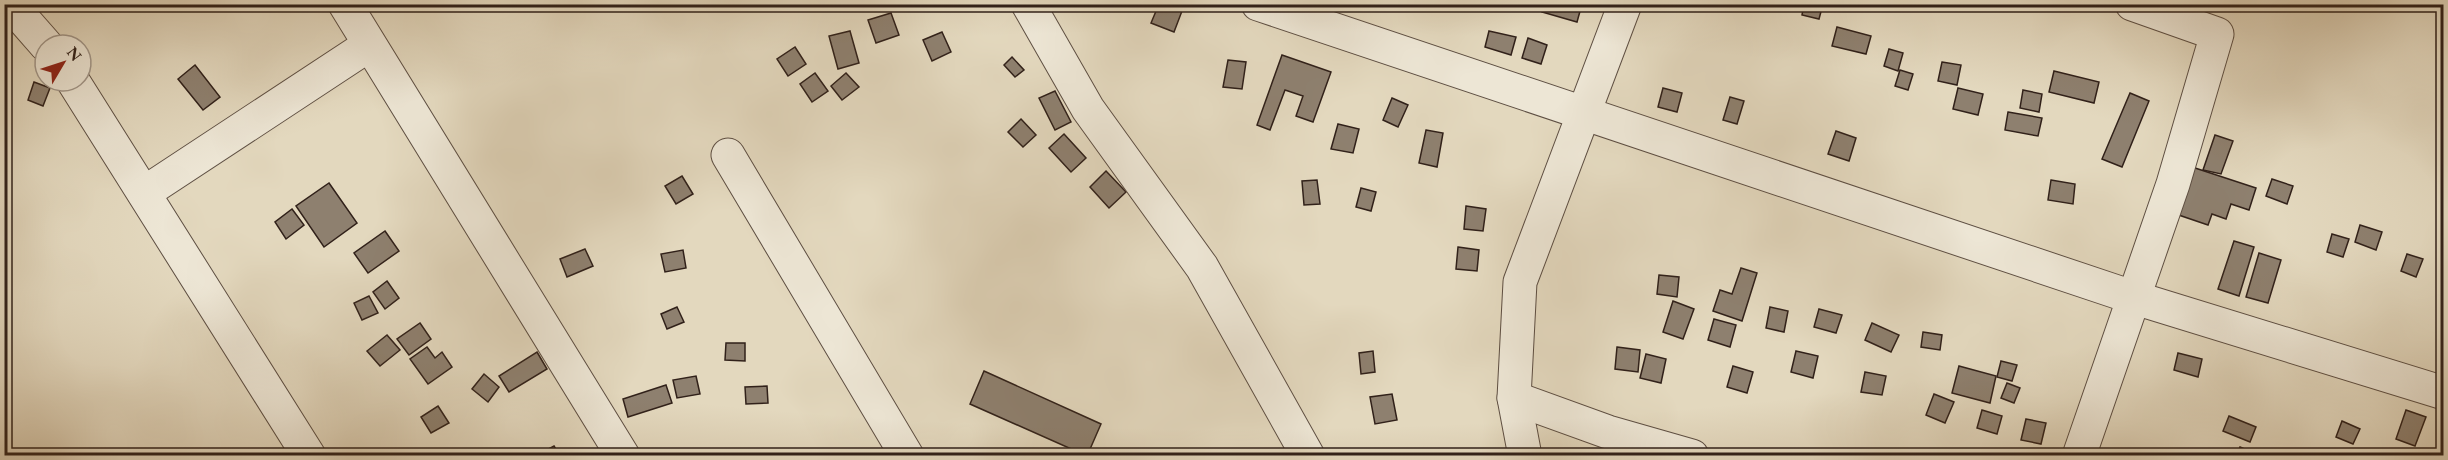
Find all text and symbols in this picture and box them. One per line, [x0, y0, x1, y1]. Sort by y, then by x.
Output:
north arrow [33, 33, 93, 93]
text: N [62, 42, 87, 66]

